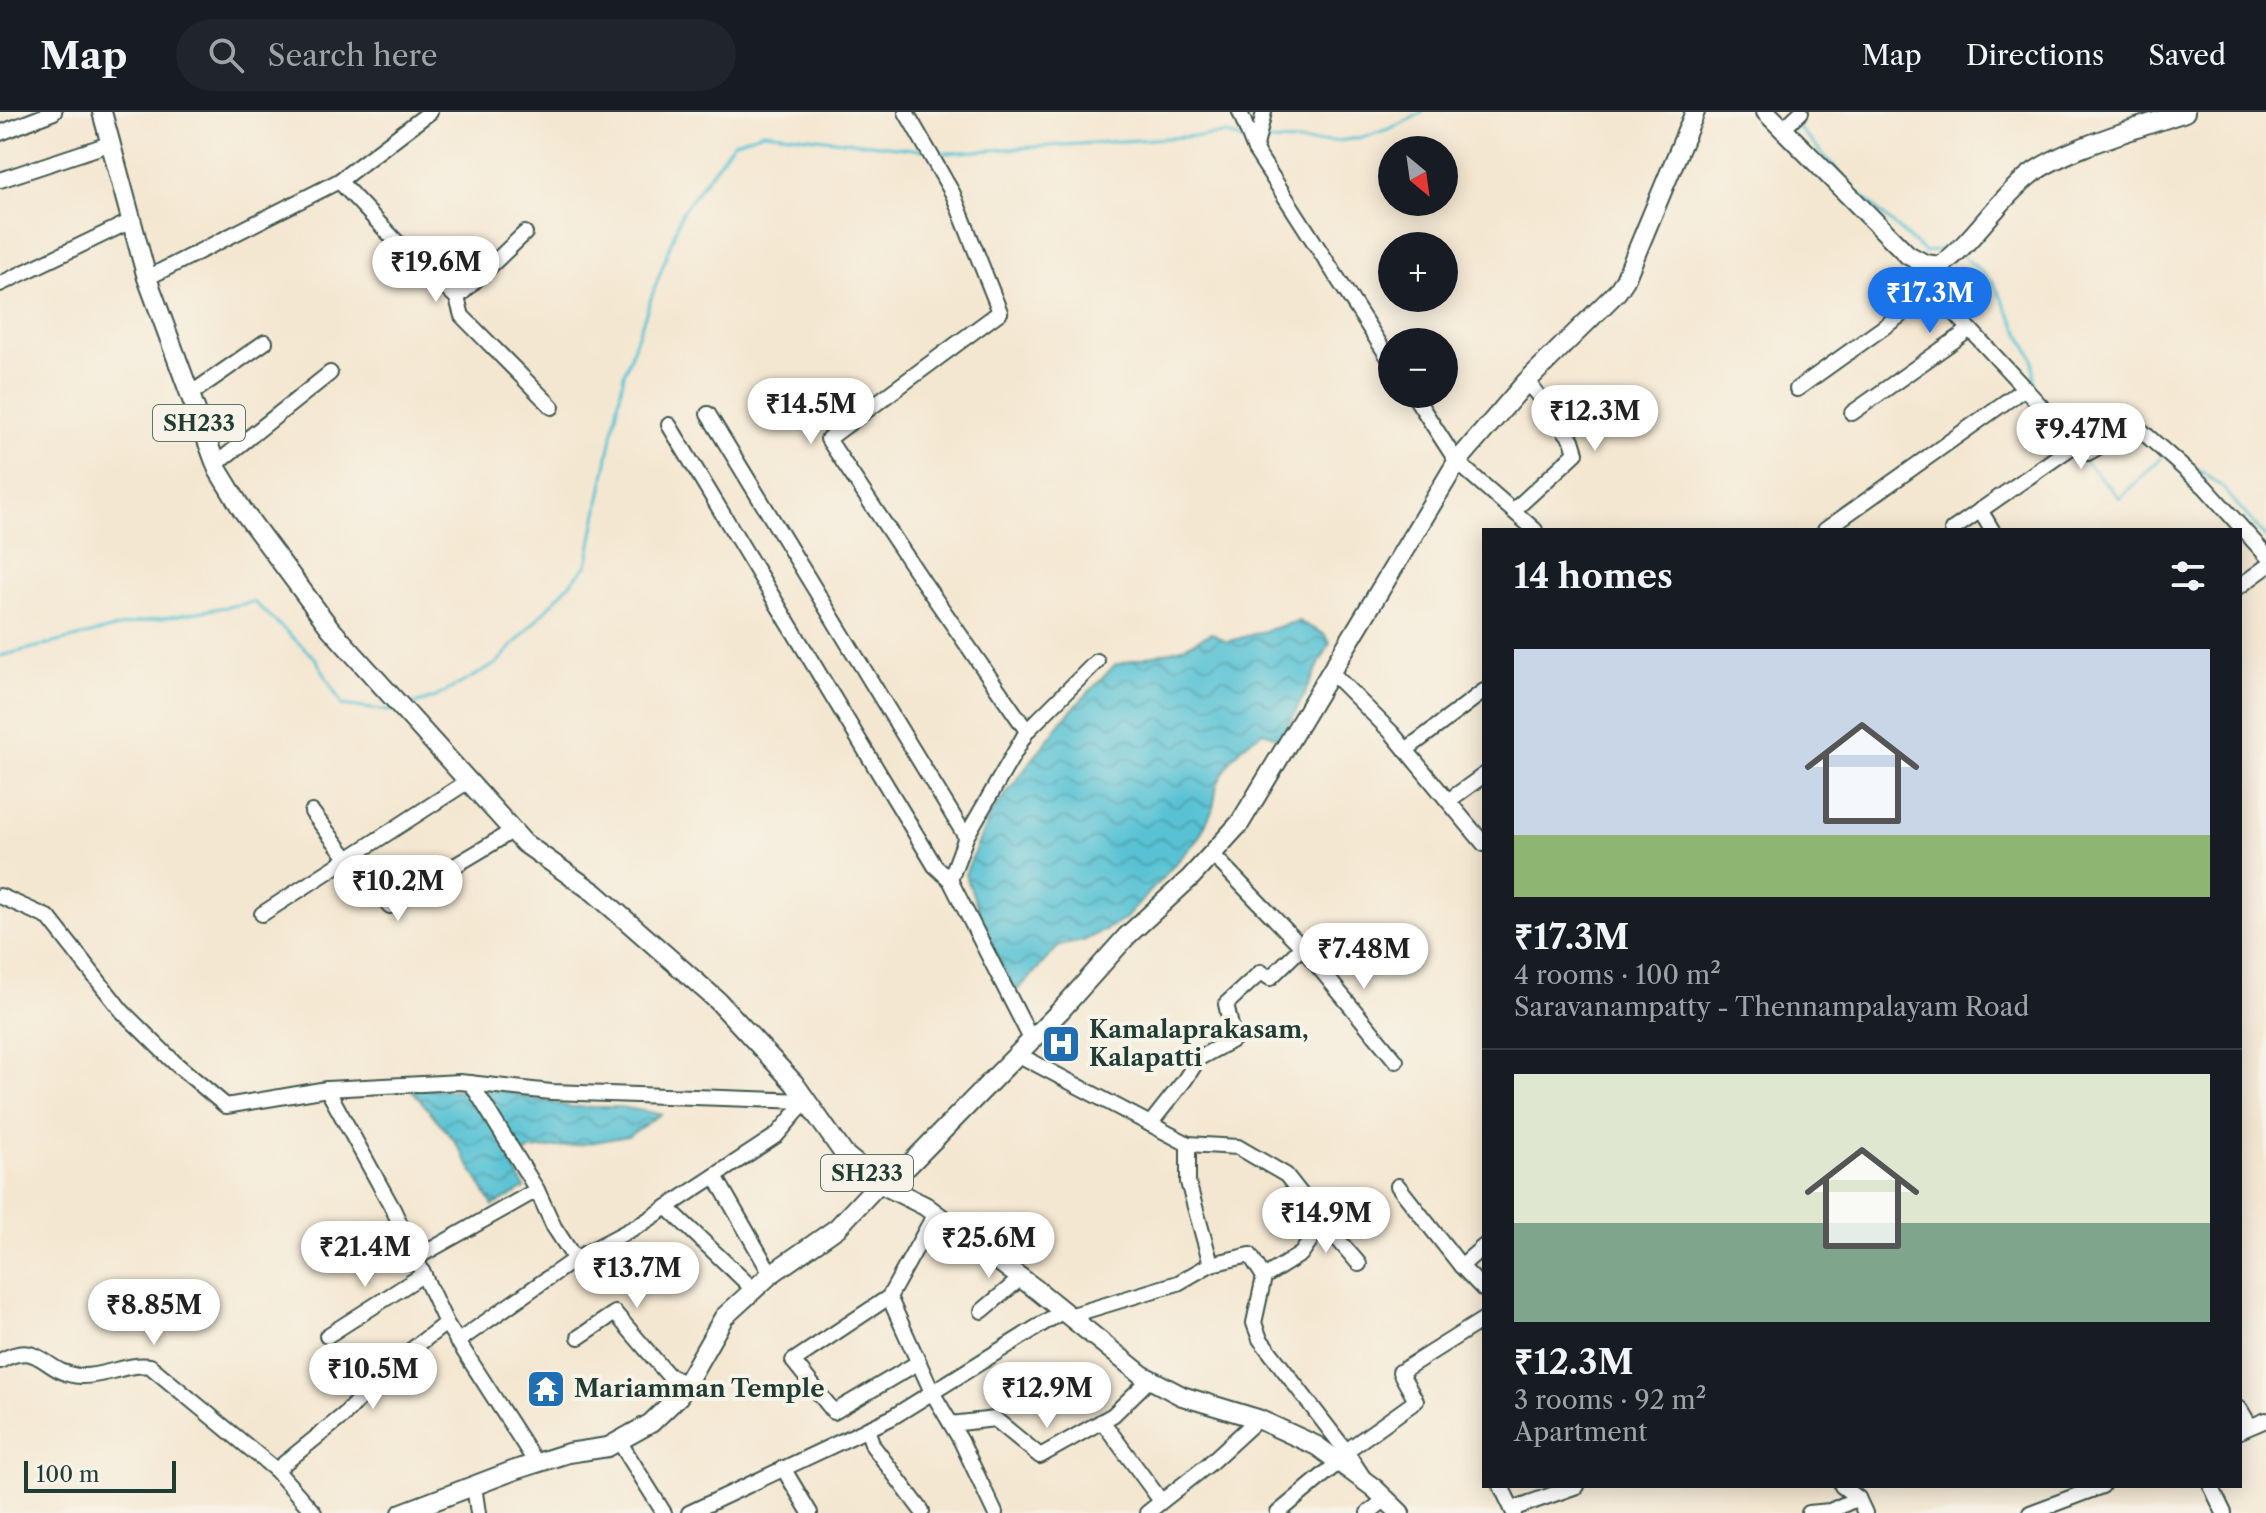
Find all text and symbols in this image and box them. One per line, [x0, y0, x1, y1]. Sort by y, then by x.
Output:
search box [176, 19, 736, 91]
text: Map [40, 32, 128, 79]
icon: search [204, 33, 248, 77]
text: Search here [268, 37, 438, 74]
text: Map [1862, 38, 1922, 72]
text: Directions [1966, 38, 2104, 72]
text: Saved [2148, 38, 2226, 72]
north arrow [1378, 136, 1458, 216]
map controls [1378, 136, 1458, 408]
button: + [1378, 232, 1458, 312]
pin: ₹19.6M [371, 236, 501, 304]
text: ₹19.6M [390, 246, 482, 278]
pin: ₹17.3M [1865, 267, 1995, 335]
text: ₹17.3M [1886, 277, 1974, 309]
button: − [1378, 328, 1458, 408]
pin: ₹14.5M [746, 378, 876, 446]
pin: ₹12.3M [1530, 385, 1660, 453]
text: ₹14.5M [765, 388, 857, 420]
text: ₹12.3M [1549, 395, 1641, 427]
pin: ₹9.47M [2016, 403, 2146, 471]
road number: SH233 [153, 405, 245, 441]
text: ₹9.47M [2034, 413, 2128, 445]
icon: filters [2166, 554, 2210, 598]
text: 14 homes [1514, 555, 1673, 597]
icon: home [1790, 701, 1934, 845]
pin: ₹10.2M [333, 855, 463, 923]
text: ₹10.2M [352, 865, 444, 897]
text: ₹17.3M [1514, 916, 1629, 958]
pin: ₹7.48M [1299, 923, 1429, 991]
text: ₹7.48M [1317, 933, 1411, 965]
text: 4 rooms · 100 m² [1514, 959, 1721, 991]
text: Saravanampatty - Thennampalayam Road [1514, 991, 2029, 1023]
place label: Kamalaprakasam, Kalapatti [1089, 1015, 1309, 1072]
hospital icon: Kamalaprakasam, Kalapatti [1040, 1023, 1082, 1065]
icon: home [1790, 1126, 1934, 1270]
road number: SH233 [821, 1155, 913, 1191]
pin: ₹14.9M [1261, 1187, 1391, 1255]
text: ₹14.9M [1280, 1197, 1372, 1229]
pin: ₹25.6M [924, 1212, 1054, 1280]
pin: ₹21.4M [300, 1221, 430, 1289]
text: ₹25.6M [942, 1222, 1036, 1254]
text: ₹21.4M [319, 1231, 411, 1263]
pin: ₹13.7M [572, 1242, 702, 1310]
text: ₹13.7M [592, 1252, 682, 1284]
pin: ₹8.85M [89, 1279, 219, 1347]
text: ₹8.85M [106, 1289, 202, 1321]
text: ₹12.3M [1514, 1341, 1634, 1383]
pin: ₹10.5M [308, 1343, 438, 1411]
text: ₹10.5M [327, 1353, 419, 1385]
pin: ₹12.9M [982, 1362, 1112, 1430]
temple icon: Mariamman Temple [525, 1368, 567, 1410]
text: ₹12.9M [1001, 1372, 1093, 1404]
place label: Mariamman Temple [574, 1374, 825, 1403]
text: 3 rooms · 92 m² [1514, 1384, 1706, 1416]
text: Apartment [1514, 1416, 1647, 1448]
scale bar [24, 1457, 176, 1493]
text: 100 m [36, 1461, 99, 1488]

